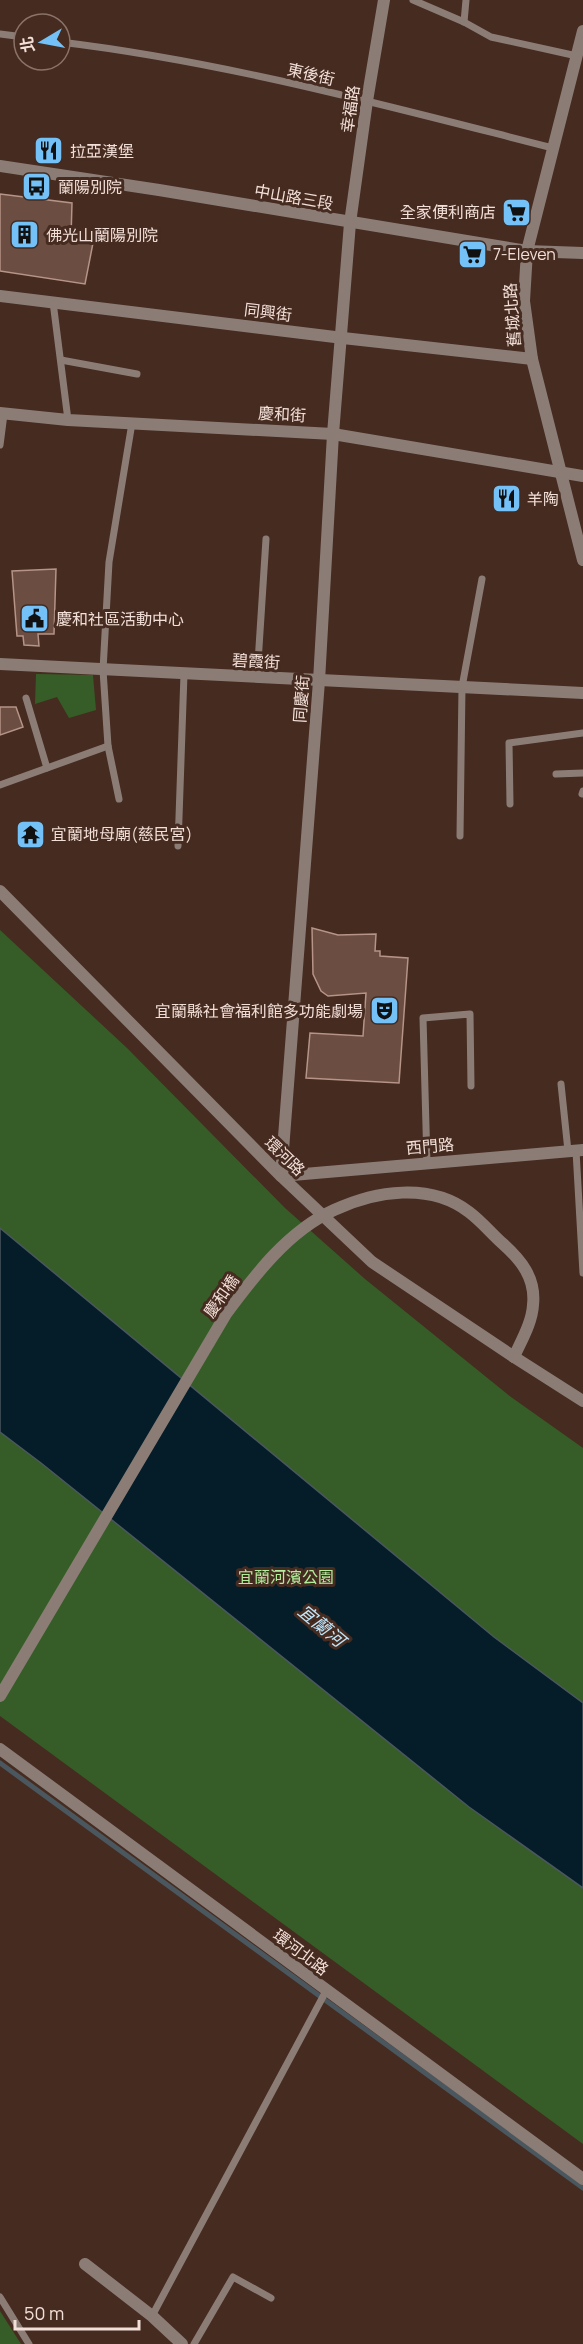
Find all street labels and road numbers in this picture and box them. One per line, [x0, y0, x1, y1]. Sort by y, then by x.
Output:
street label: 東後街 [285, 58, 337, 90]
street label: 幸福路 [336, 84, 364, 134]
street label: 中山路三段 [253, 179, 335, 215]
street label: 舊城北路 [499, 282, 525, 348]
street label: 同興街 [243, 298, 293, 326]
street label: 慶和街 [257, 402, 307, 426]
street label: 碧霞街 [231, 649, 281, 673]
street label: 同慶街 [288, 674, 314, 724]
street label: 環河路 [260, 1131, 310, 1181]
street label: 西門路 [405, 1133, 455, 1159]
street label: 慶和橋 [198, 1270, 244, 1322]
street label: 環河北路 [269, 1924, 333, 1980]

